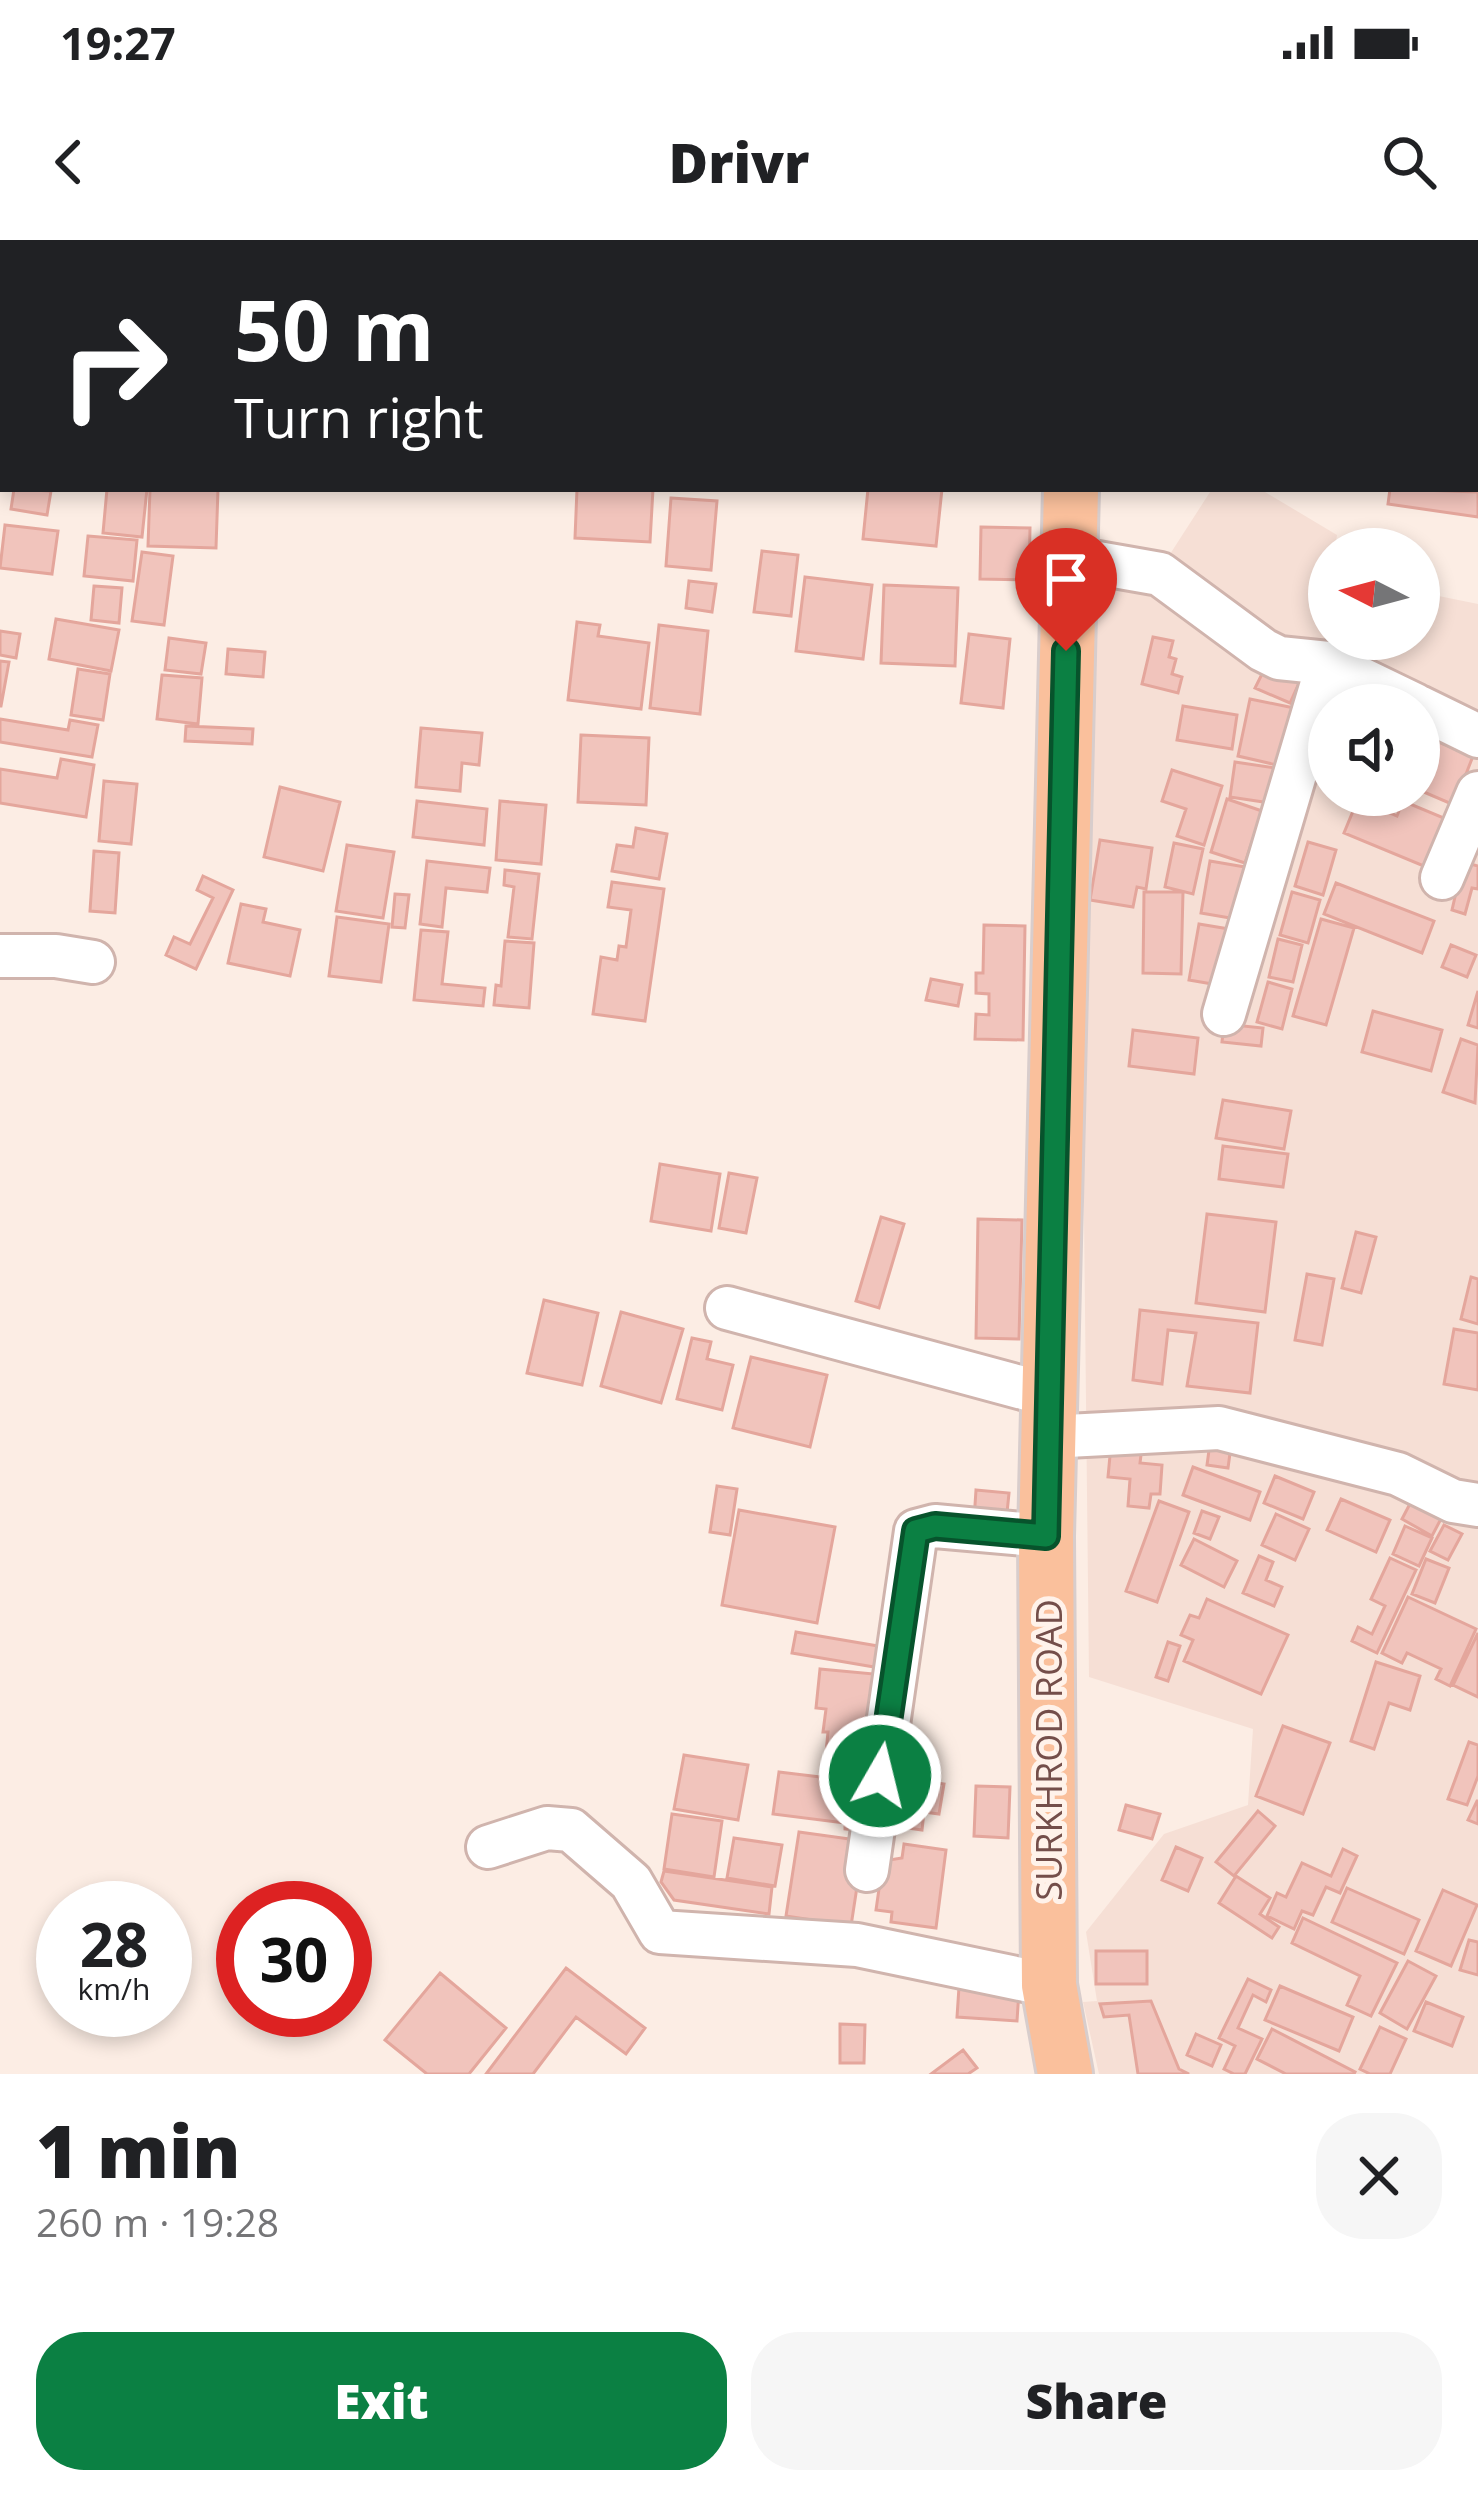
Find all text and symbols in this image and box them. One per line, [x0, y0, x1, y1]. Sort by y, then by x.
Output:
text: 19:27 [60, 12, 176, 73]
text: Drivr [669, 125, 809, 199]
icon: back [36, 129, 102, 195]
icon: search [1376, 129, 1442, 195]
text: 50 m [234, 271, 434, 386]
icon: right [36, 288, 192, 444]
text: Turn right [234, 380, 483, 454]
pin [1015, 528, 1117, 651]
north arrow [1308, 528, 1440, 660]
map controls [1308, 528, 1440, 816]
icon: arrive [1033, 546, 1099, 612]
button: sound [1308, 684, 1440, 816]
street label: SURKHROD ROAD [1024, 1599, 1073, 1901]
position arrow [817, 1713, 943, 1839]
speed limit sign: 30 [216, 1881, 372, 2037]
text: 28 [80, 1903, 148, 1985]
text: km/h [78, 1968, 150, 2009]
text: 1 min [36, 2101, 241, 2199]
button: close [1316, 2113, 1442, 2239]
text: 260 m · 19:28 [36, 2195, 279, 2248]
button: Exit [36, 2332, 727, 2470]
button: Share [751, 2332, 1442, 2470]

